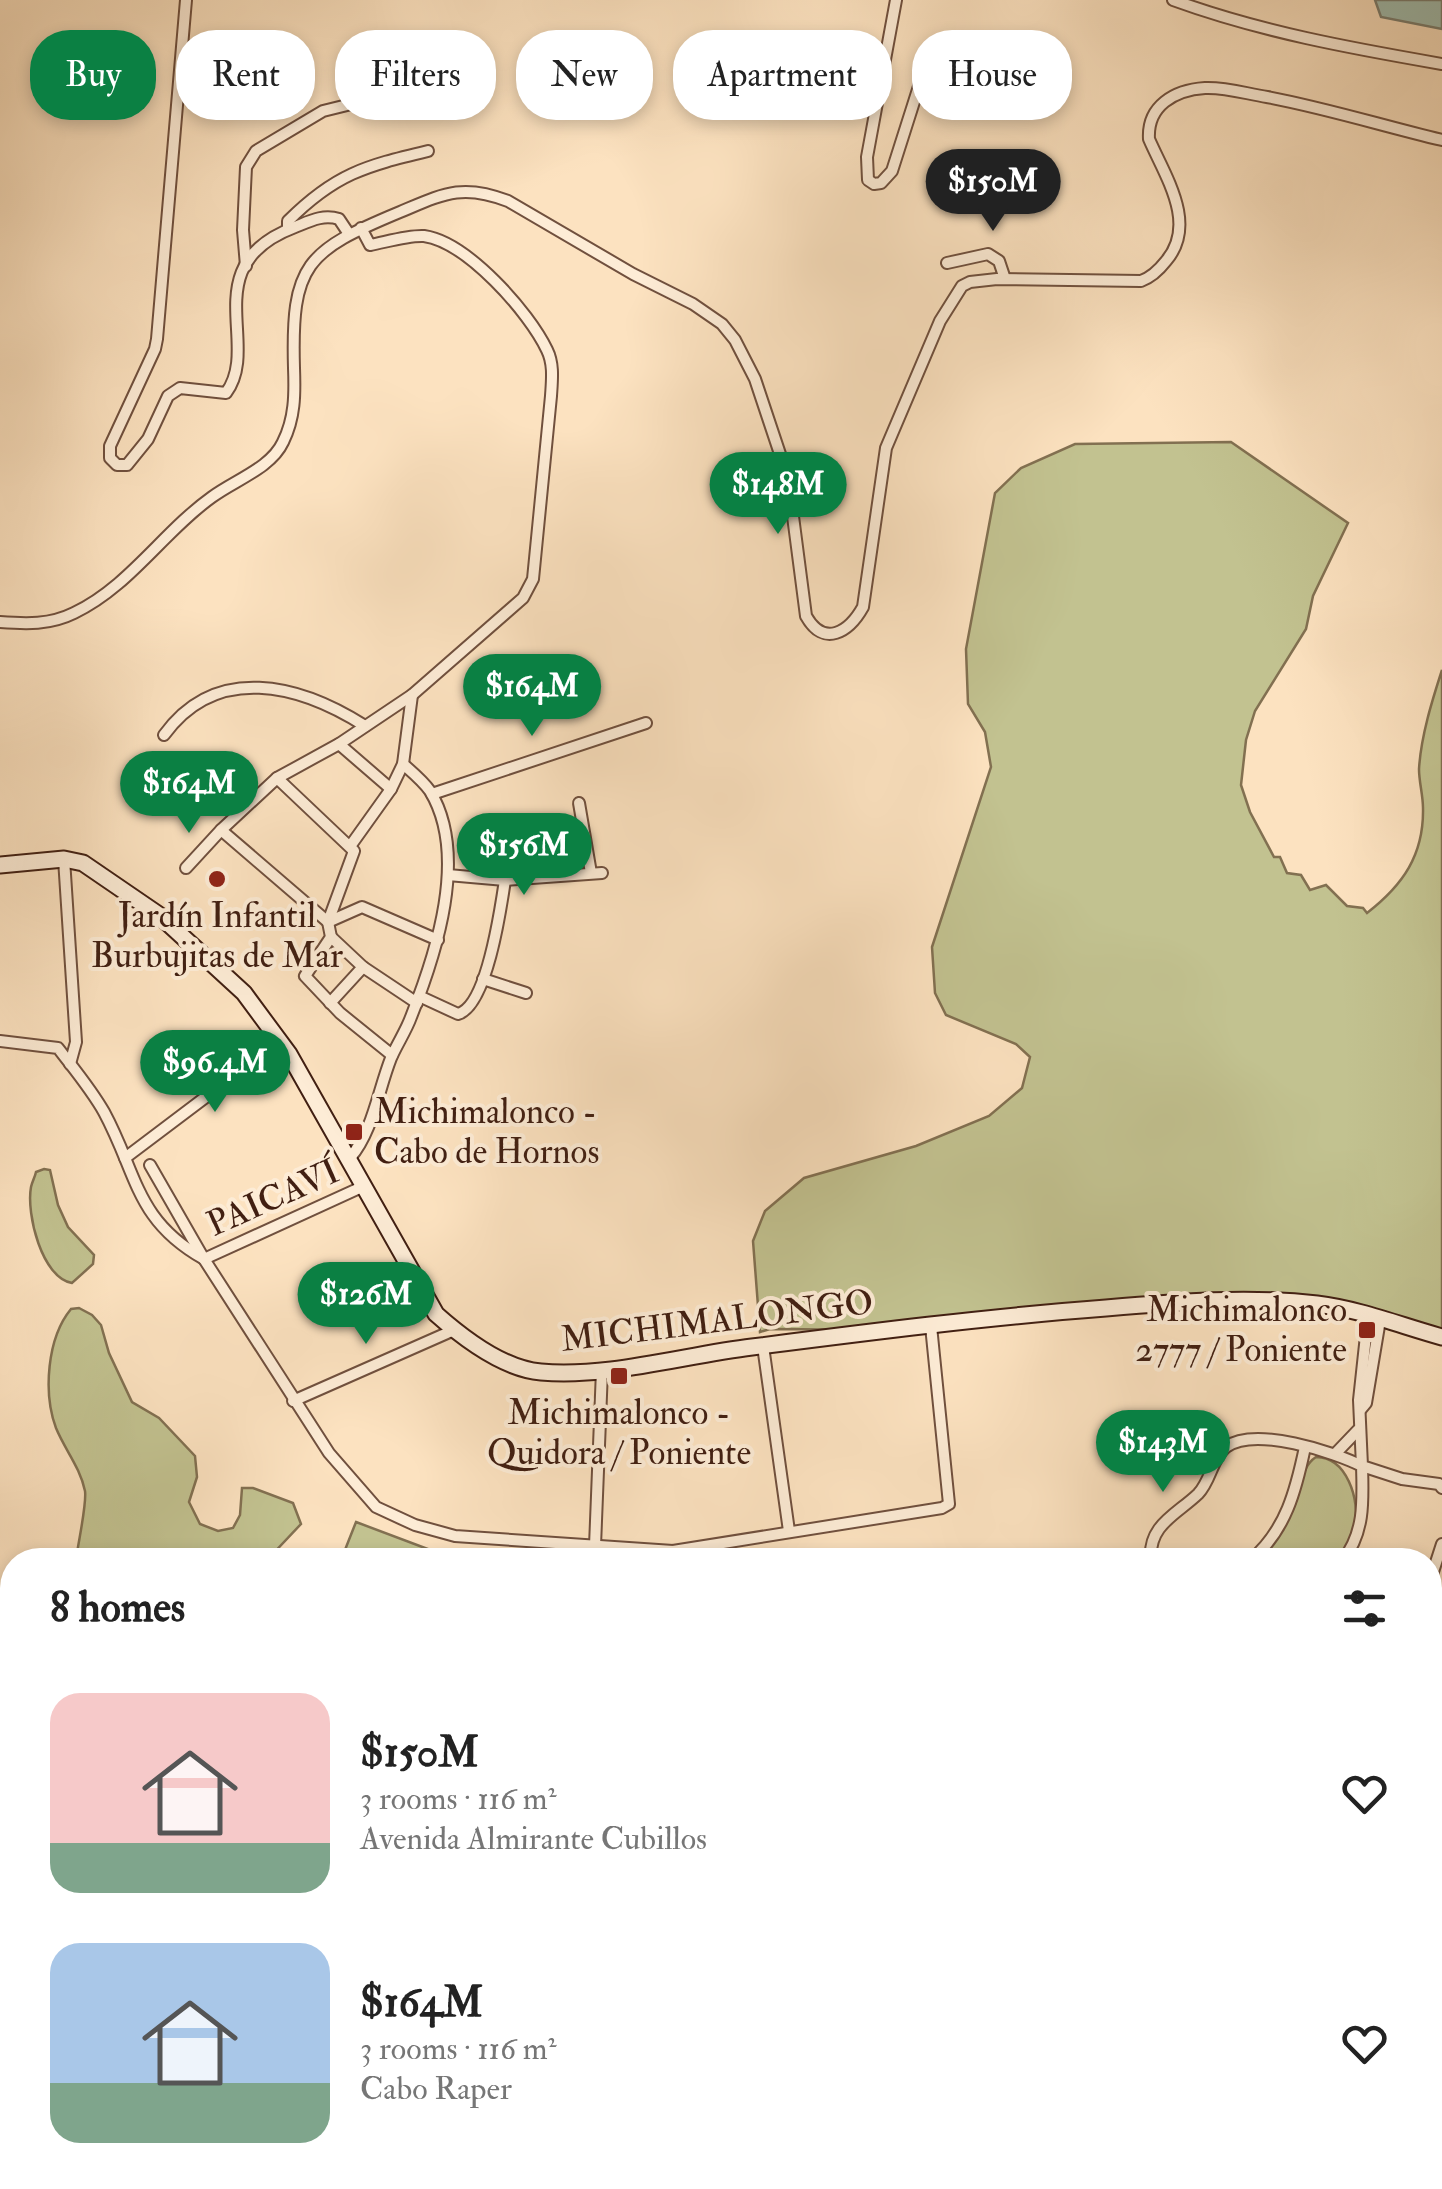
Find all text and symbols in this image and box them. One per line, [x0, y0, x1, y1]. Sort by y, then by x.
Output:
chip: Buy [30, 30, 156, 120]
chip: Rent [176, 30, 315, 120]
chip: Filters [335, 30, 496, 120]
chip: New [516, 30, 653, 120]
chip: Apartment [673, 30, 892, 120]
chip: House [912, 30, 1072, 120]
pin: $150M [923, 149, 1063, 234]
text: $150M [948, 161, 1038, 201]
pin: $148M [708, 452, 848, 537]
text: $148M [732, 464, 824, 504]
pin: $164M [462, 654, 602, 739]
text: $164M [485, 666, 579, 706]
pin: $164M [119, 751, 259, 836]
text: $164M [142, 763, 236, 803]
pin: $156M [454, 813, 594, 898]
text: $156M [479, 825, 569, 865]
marker: Jardín Infantil Burbujitas de Mar [206, 868, 228, 890]
place label: Jardín Infantil Burbujitas de Mar [91, 894, 343, 978]
pin: $96.4M [134, 1030, 296, 1115]
text: $96.4M [162, 1042, 268, 1082]
place label: Michimalonco - Cabo de Hornos [374, 1090, 599, 1174]
marker: Michimalonco - Cabo de Hornos [343, 1121, 365, 1143]
street label: PAICAVÍ [200, 1148, 348, 1247]
pin: $126M [296, 1262, 436, 1347]
text: $126M [320, 1274, 412, 1314]
street label: MICHIMALONGO [558, 1280, 876, 1362]
place label: Michimalonco 2777 / Poniente [1135, 1288, 1347, 1372]
marker: Michimalonco 2777 / Poniente [1356, 1319, 1378, 1341]
marker: Michimalonco - Quidora / Poniente [608, 1365, 630, 1387]
place label: Michimalonco - Quidora / Poniente [487, 1391, 751, 1475]
pin: $143M [1093, 1410, 1233, 1495]
text: $143M [1118, 1422, 1208, 1462]
icon: filters [1337, 1581, 1392, 1636]
text: 8 homes [50, 1582, 185, 1634]
text: $150M [360, 1727, 479, 1779]
icon: home [130, 1733, 250, 1853]
icon: heart [1337, 1766, 1392, 1821]
text: 3 rooms · 116 m² [360, 1779, 557, 1819]
text: Avenida Almirante Cubillos [360, 1819, 707, 1859]
text: $164M [360, 1977, 483, 2029]
icon: home [130, 1983, 250, 2103]
icon: heart [1337, 2016, 1392, 2071]
text: 3 rooms · 116 m² [360, 2029, 557, 2069]
text: Cabo Raper [360, 2069, 512, 2109]

